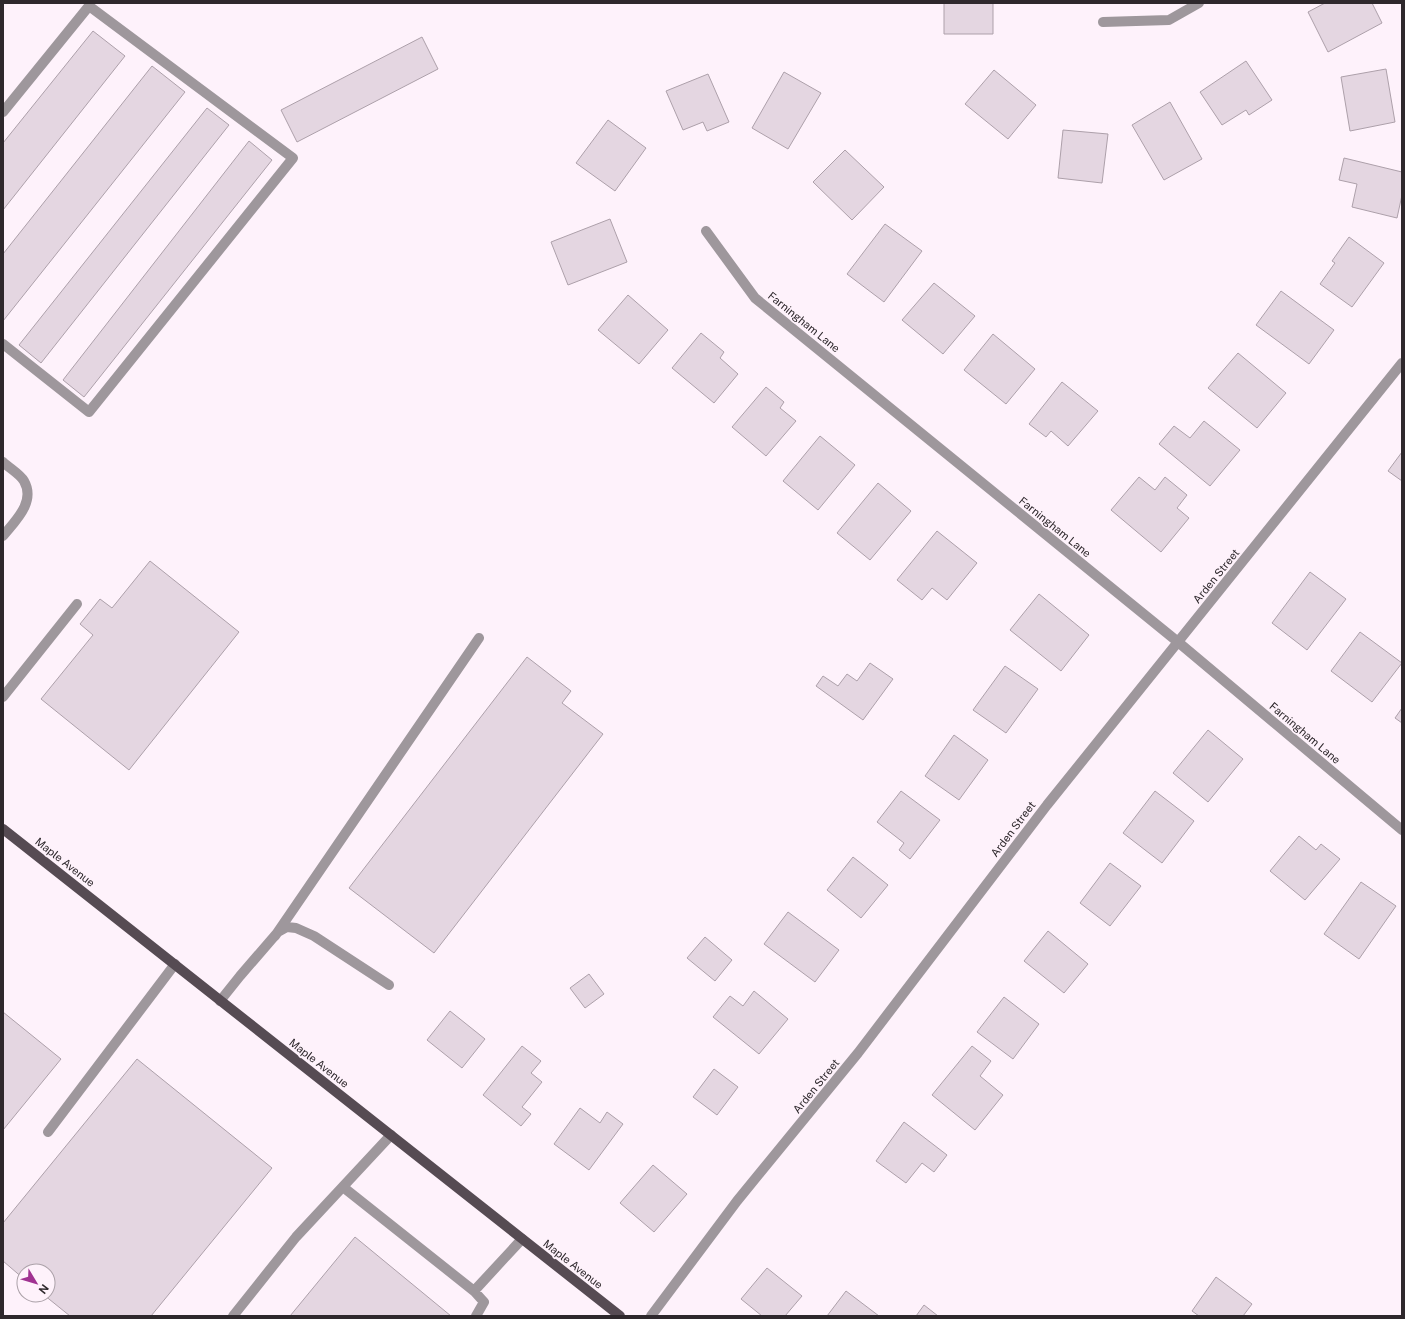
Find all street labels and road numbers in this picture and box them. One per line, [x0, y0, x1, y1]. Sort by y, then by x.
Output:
street label: Farningham Lane [766, 289, 842, 355]
street label: Farningham Lane [1017, 494, 1093, 560]
street label: Arden Street [1191, 547, 1241, 605]
street label: Farningham Lane [1267, 700, 1343, 766]
street label: Arden Street [988, 799, 1038, 859]
street label: Maple Avenue [33, 835, 97, 889]
street label: Maple Avenue [287, 1036, 351, 1090]
street label: Arden Street [791, 1057, 841, 1115]
street label: Maple Avenue [541, 1237, 605, 1291]

